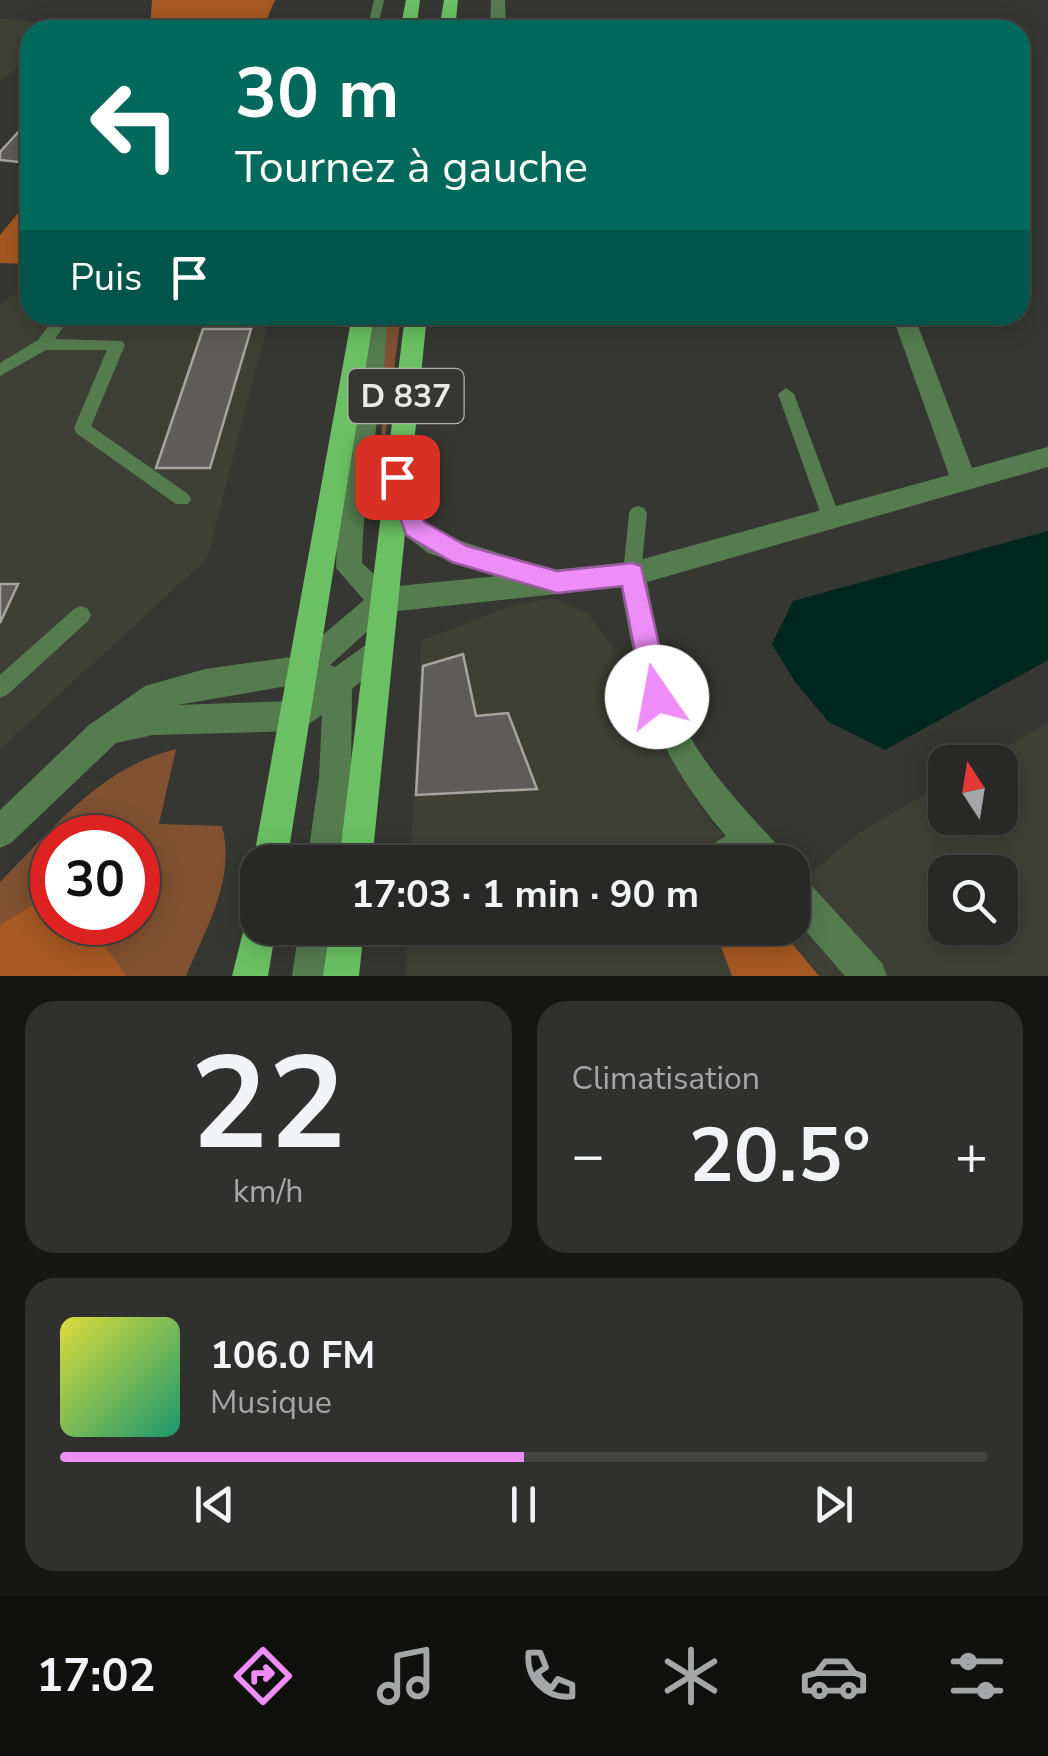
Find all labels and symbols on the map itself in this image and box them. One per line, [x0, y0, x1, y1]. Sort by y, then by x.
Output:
road number: D 837 [348, 369, 464, 423]
pin [355, 435, 440, 520]
position arrow [605, 645, 709, 749]
north arrow [928, 745, 1018, 835]
speed limit sign: 30 [30, 815, 160, 945]

